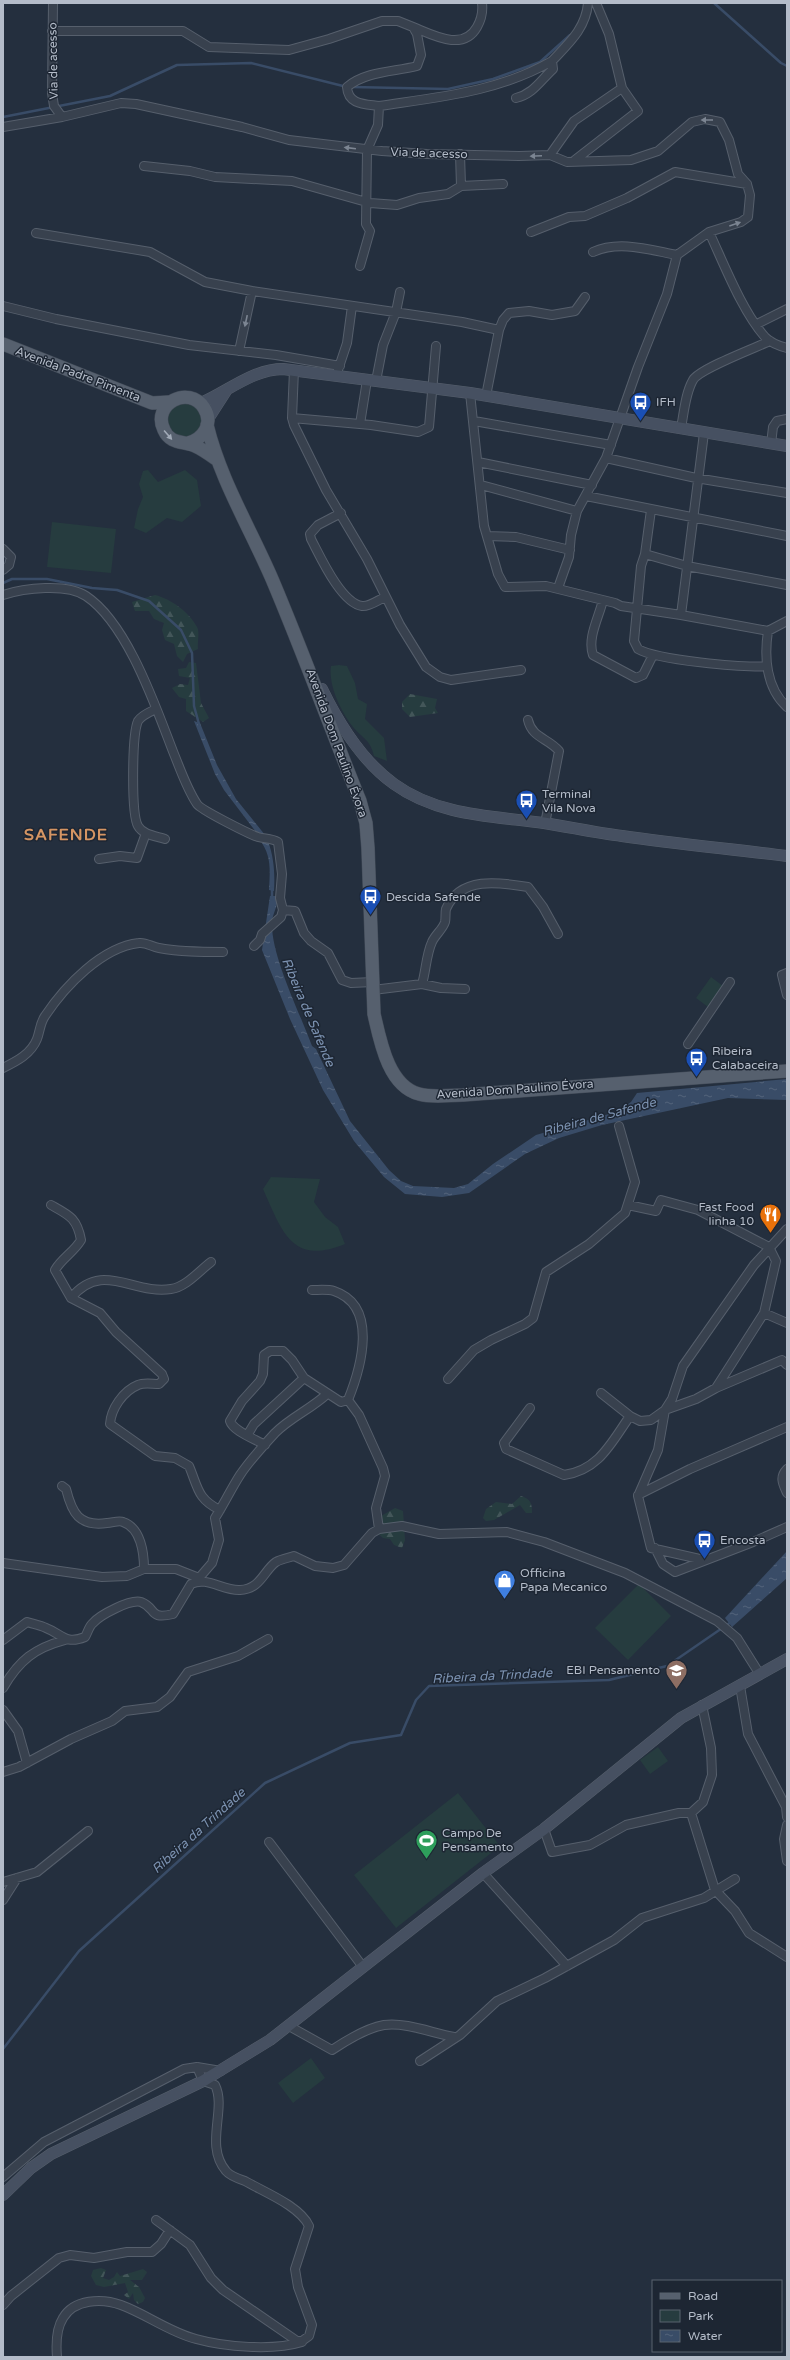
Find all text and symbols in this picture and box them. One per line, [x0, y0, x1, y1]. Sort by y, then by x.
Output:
street label: Via de acesso [45, 22, 61, 100]
one-way arrow [701, 117, 714, 123]
one-way arrow [344, 145, 356, 151]
street label: Via de acesso [390, 145, 468, 161]
one-way arrow [530, 152, 542, 159]
one-way arrow [730, 221, 742, 227]
one-way arrow [242, 315, 248, 327]
street label: Avenida Padre Pimenta [13, 344, 143, 404]
bus stop icon: IFH [627, 389, 653, 422]
place label: IFH [656, 395, 676, 409]
one-way arrow [163, 430, 172, 440]
street label: Avenida Dom Paulino Évora [304, 667, 370, 819]
place label: Terminal Vila Nova [542, 787, 596, 815]
bus stop icon: Terminal Vila Nova [513, 788, 539, 821]
district label: SAFENDE [24, 825, 108, 845]
bus stop icon: Descida Safende [358, 884, 384, 917]
place label: Descida Safende [386, 890, 481, 904]
water label: Ribeira de Safende [278, 956, 338, 1070]
place label: Ribeira Calabaceira [712, 1044, 779, 1072]
bus stop icon: Ribeira Calabaceira [683, 1045, 709, 1078]
street label: Avenida Dom Paulino Évora [436, 1077, 594, 1101]
water label: Ribeira de Safende [541, 1094, 658, 1140]
place label: Fast Food linha 10 [698, 1200, 754, 1228]
restaurant icon: Fast Food linha 10 [757, 1201, 783, 1234]
bus stop icon: Encosta [691, 1527, 717, 1560]
place label: Encosta [720, 1533, 766, 1547]
place label: Officina Papa Mecanico [520, 1566, 607, 1594]
shop icon: Officina Papa Mecanico [492, 1567, 518, 1600]
school or university icon: EBI Pensamento [663, 1657, 689, 1690]
place label: EBI Pensamento [566, 1663, 660, 1677]
water label: Ribeira da Trindade [432, 1665, 553, 1687]
water label: Ribeira da Trindade [149, 1784, 249, 1877]
place label: Campo De Pensamento [442, 1826, 513, 1854]
sports icon: Campo De Pensamento [414, 1827, 440, 1860]
legend [652, 2280, 782, 2352]
text: Road [688, 2289, 718, 2303]
text: Park [688, 2309, 714, 2323]
text: Water [688, 2329, 723, 2343]

